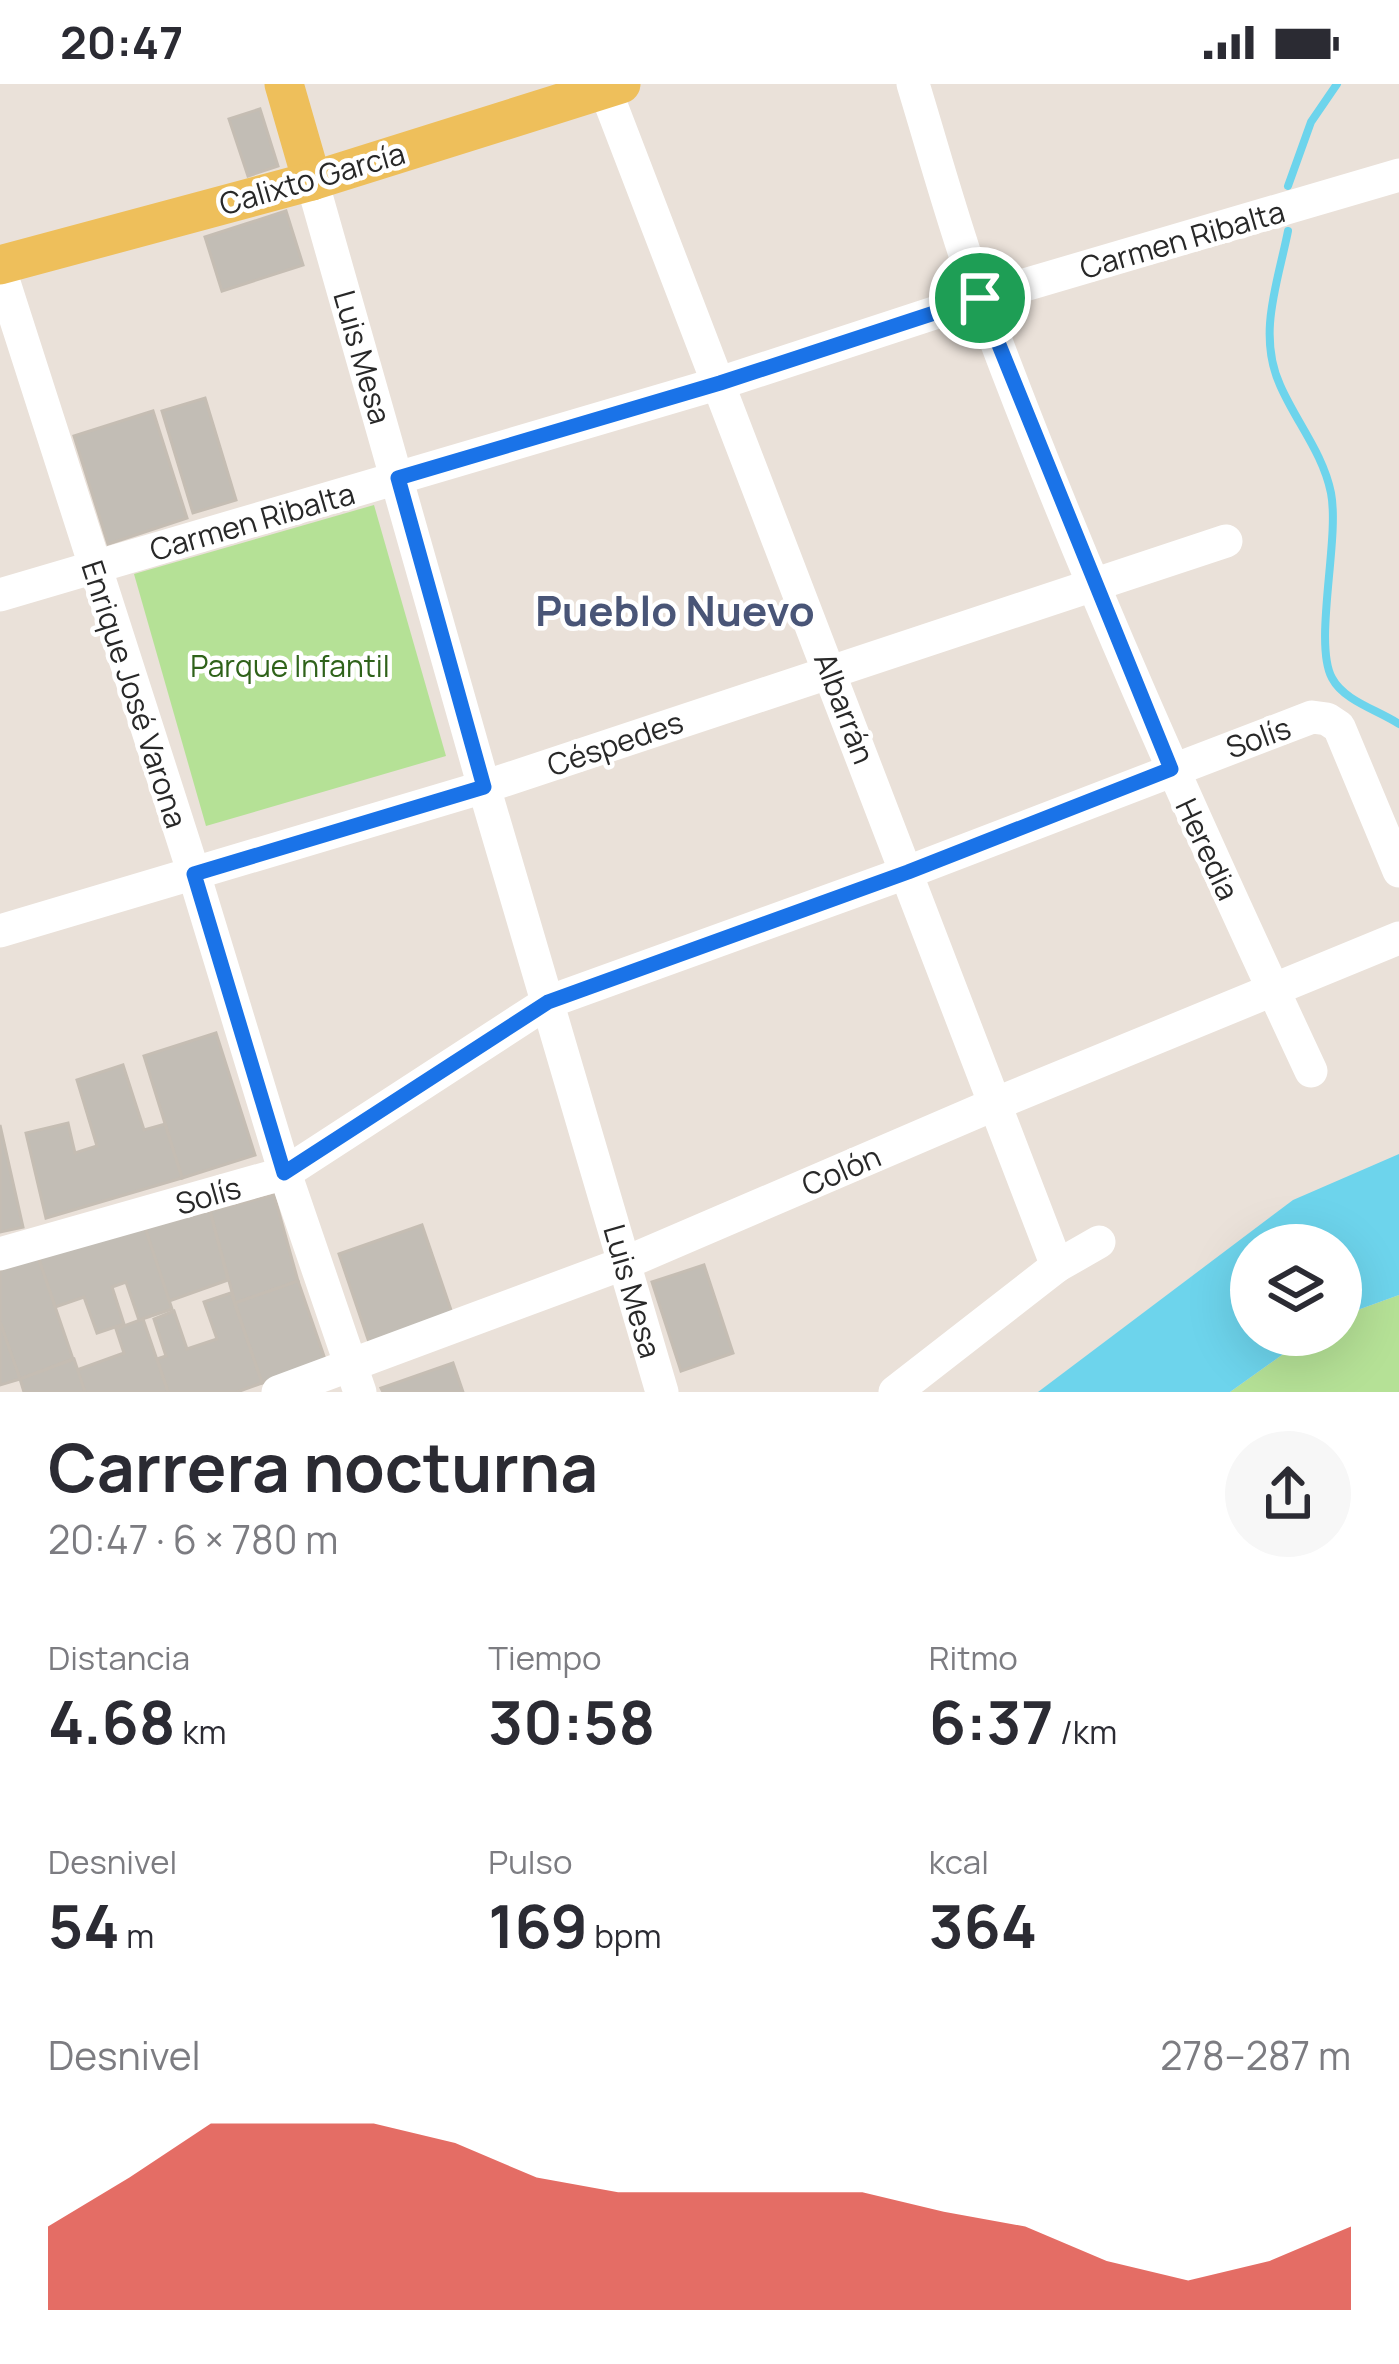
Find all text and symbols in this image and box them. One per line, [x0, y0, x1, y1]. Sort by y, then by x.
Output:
text: 20:47 [60, 11, 183, 73]
street label: Calixto García [214, 132, 410, 224]
street label: Carmen Ribalta [1075, 190, 1289, 288]
pin [929, 247, 1031, 349]
icon: arrive [947, 265, 1013, 331]
street label: Luis Mesa [324, 285, 402, 429]
street label: Carmen Ribalta [145, 472, 359, 570]
street label: Enrique José Varona [72, 555, 198, 833]
district label: Pueblo Nuevo [535, 581, 815, 639]
park label: Parque Infantil [190, 645, 390, 686]
street label: Albarrán [805, 647, 885, 769]
street label: Céspedes [542, 701, 688, 785]
street label: Solís [1220, 706, 1296, 768]
street label: Heredia [1167, 792, 1249, 906]
street label: Colón [795, 1135, 887, 1205]
street label: Solís [171, 1166, 245, 1224]
street label: Luis Mesa [594, 1219, 672, 1363]
map controls [1230, 1224, 1362, 1356]
button: layers [1230, 1224, 1362, 1356]
text: Carrera nocturna [48, 1422, 598, 1512]
button: share [1225, 1431, 1351, 1557]
text: 20:47 · 6 × 780 m [48, 1512, 338, 1566]
text: Distancia [48, 1635, 190, 1680]
text: Tiempo [488, 1635, 602, 1680]
text: Ritmo [929, 1635, 1018, 1680]
text: 4.68 [48, 1680, 176, 1762]
text: 30:58 [488, 1680, 655, 1762]
text: 6:37 [929, 1680, 1053, 1762]
text: km [176, 1709, 227, 1754]
text: /km [1053, 1709, 1117, 1754]
text: Desnivel [48, 1839, 177, 1884]
text: Pulso [488, 1839, 572, 1884]
text: kcal [929, 1839, 989, 1884]
text: 54 [48, 1884, 120, 1966]
text: 169 [488, 1884, 588, 1966]
text: 364 [929, 1884, 1037, 1966]
text: m [120, 1913, 154, 1958]
text: bpm [588, 1913, 661, 1958]
text: Desnivel [48, 2028, 201, 2082]
text: 278–287 m [1160, 2028, 1351, 2082]

